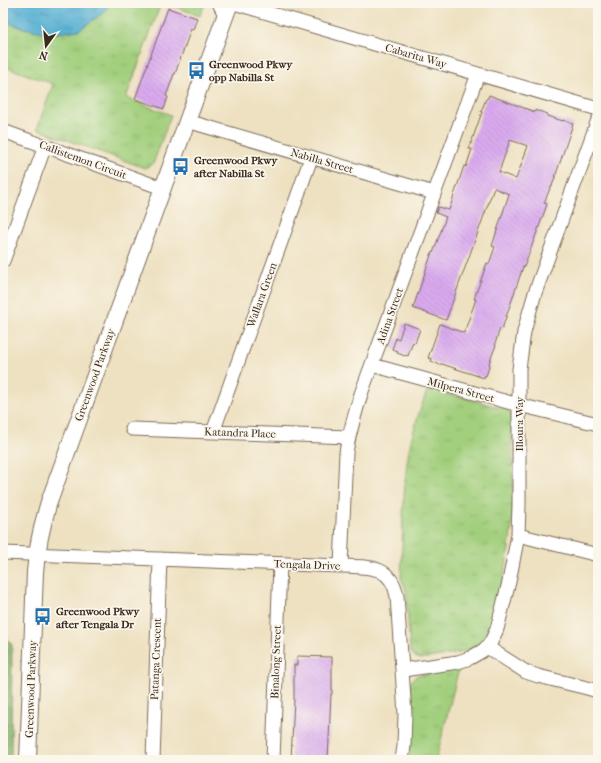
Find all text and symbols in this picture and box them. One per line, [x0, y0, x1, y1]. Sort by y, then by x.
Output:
north arrow [26, 26, 66, 66]
street label: Cabarita Way [384, 41, 449, 71]
text: N [37, 48, 49, 63]
place label: Greenwood Pkwy opp Nabilla St [209, 58, 293, 84]
bus stop icon: Greenwood Pkwy opp Nabilla St [186, 60, 206, 80]
street label: Callistemon Circuit [38, 138, 129, 182]
street label: Nabilla Street [289, 146, 355, 176]
place label: Greenwood Pkwy after Nabilla St [194, 154, 278, 180]
bus stop icon: Greenwood Pkwy after Nabilla St [171, 156, 191, 176]
street label: Wallara Green [244, 260, 280, 330]
street label: Adina Street [373, 286, 406, 347]
street label: Greenwood Parkway [72, 326, 118, 423]
street label: Milpera Street [426, 375, 496, 405]
street label: Illoura Way [513, 395, 526, 451]
street label: Katandra Place [204, 425, 277, 441]
street label: Tengala Drive [273, 557, 341, 573]
place label: Greenwood Pkwy after Tengala Dr [56, 605, 140, 631]
bus stop icon: Greenwood Pkwy after Tengala Dr [33, 607, 53, 627]
street label: Patanga Crescent [148, 618, 164, 700]
street label: Binalong Street [268, 625, 284, 699]
street label: Greenwood Parkway [23, 639, 39, 738]

